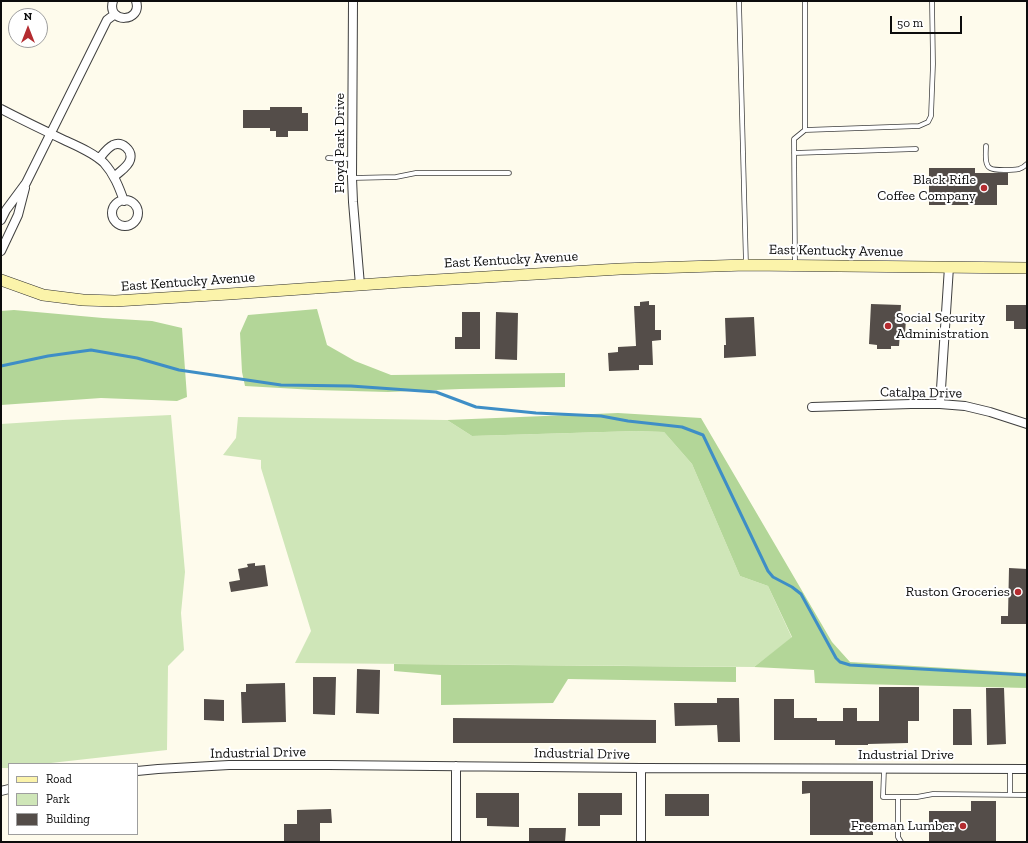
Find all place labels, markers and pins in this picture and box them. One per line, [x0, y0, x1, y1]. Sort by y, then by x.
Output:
place label: Black Rifle Coffee Company [877, 172, 976, 204]
marker: Black Rifle Coffee Company [979, 183, 989, 193]
place label: Social Security Administration [896, 310, 989, 342]
marker: Social Security Administration [883, 321, 893, 331]
place label: Ruston Groceries [906, 584, 1010, 600]
marker: Ruston Groceries [1013, 587, 1023, 597]
place label: Freeman Lumber [851, 818, 955, 834]
marker: Freeman Lumber [958, 821, 968, 831]

